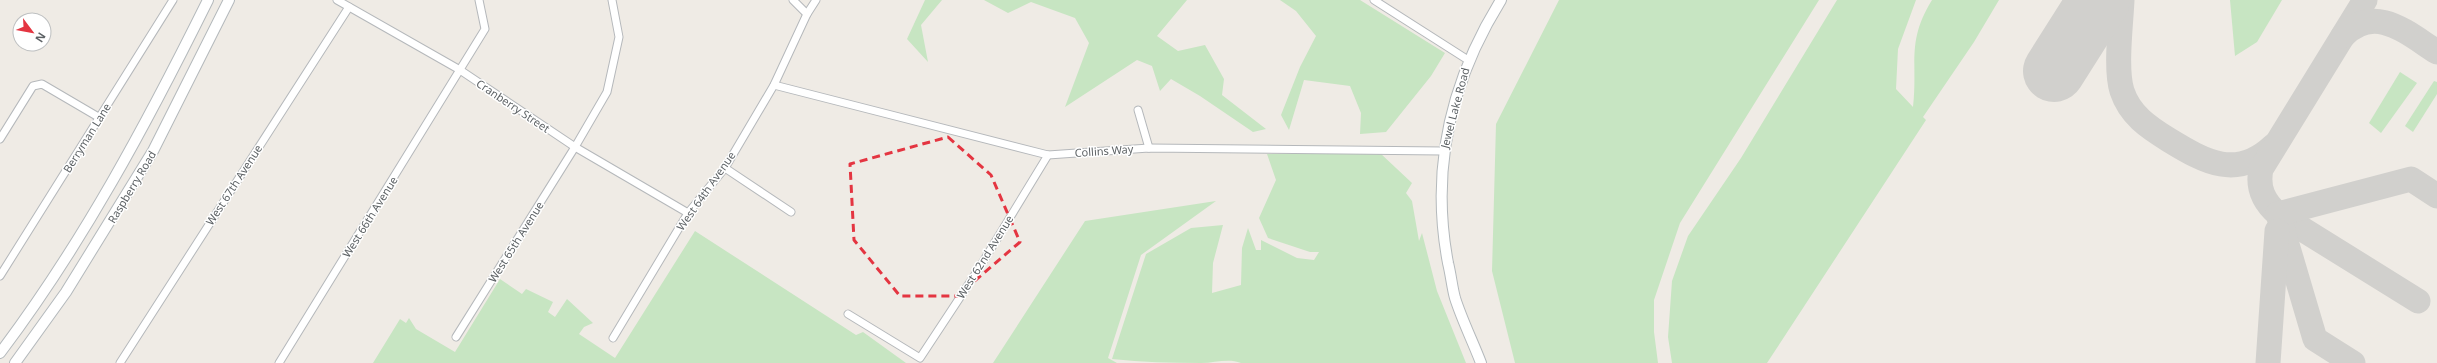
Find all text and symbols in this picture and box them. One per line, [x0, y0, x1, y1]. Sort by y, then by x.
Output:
north arrow [12, 12, 52, 52]
text: N [32, 30, 50, 45]
street label: Jewel Lake Road [1436, 66, 1472, 151]
street label: Cranberry Street [474, 75, 553, 136]
street label: Berryman Lane [59, 100, 114, 175]
street label: Collins Way [1074, 141, 1134, 160]
street label: West 67th Avenue [202, 142, 265, 228]
street label: Raspberry Road [104, 148, 159, 226]
street label: West 64th Avenue [673, 148, 738, 233]
street label: West 66th Avenue [339, 173, 401, 260]
street label: West 65th Avenue [485, 198, 547, 285]
street label: West 62nd Avenue [953, 212, 1016, 301]

